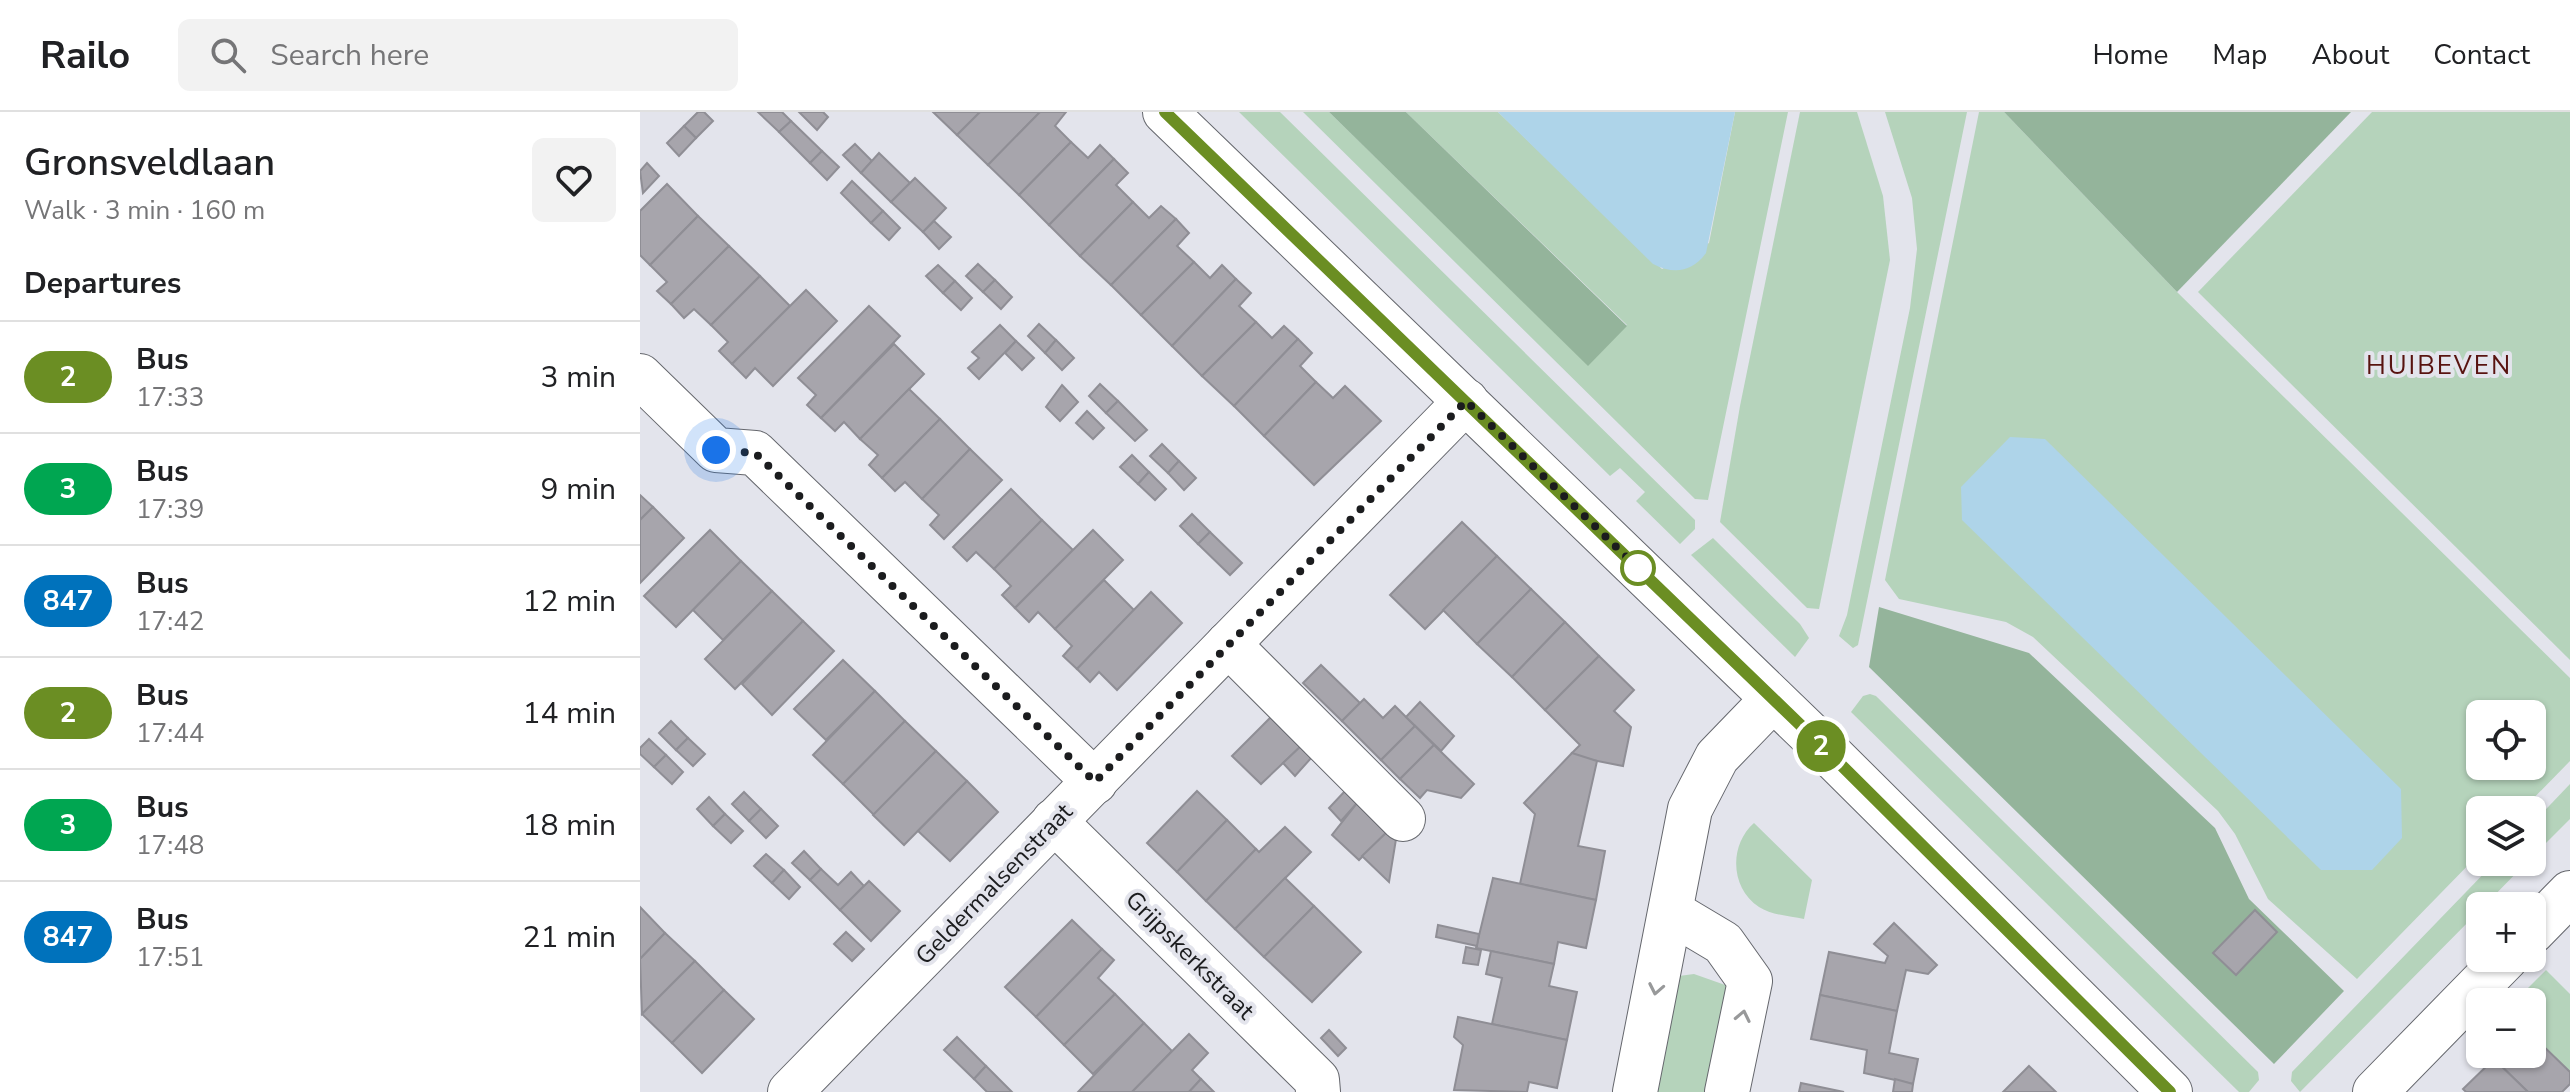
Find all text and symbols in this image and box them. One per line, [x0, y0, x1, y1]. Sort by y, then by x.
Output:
search box [178, 19, 738, 91]
text: Railo [40, 30, 130, 81]
icon: search [206, 33, 250, 77]
text: Search here [270, 35, 429, 76]
text: Home [2093, 36, 2168, 74]
text: Map [2212, 36, 2267, 74]
text: About [2311, 36, 2389, 74]
text: Contact [2433, 36, 2530, 74]
text: Gronsveldlaan [24, 137, 275, 188]
button: heart [532, 138, 616, 222]
text: Walk · 3 min · 160 m [24, 193, 265, 228]
text: Departures [24, 263, 181, 304]
text: Bus [136, 339, 189, 380]
district label: HUIBEVEN [2366, 348, 2512, 383]
text: 3 min [541, 357, 616, 398]
text: 2 [60, 358, 76, 396]
text: 17:33 [136, 380, 204, 415]
your location [696, 430, 736, 470]
text: Bus [136, 451, 189, 492]
text: 9 min [541, 469, 616, 510]
text: 3 [60, 470, 76, 508]
text: 17:39 [136, 492, 204, 527]
unlabelled marker [1621, 551, 1655, 585]
text: Bus [136, 563, 189, 604]
text: 12 min [523, 581, 616, 622]
text: 847 [43, 582, 93, 620]
text: 17:42 [136, 604, 204, 639]
text: Bus [136, 675, 189, 716]
text: 14 min [523, 693, 616, 734]
text: 2 [60, 694, 76, 732]
map controls [2466, 700, 2546, 1068]
button: locate [2466, 700, 2546, 780]
text: 17:44 [136, 716, 204, 751]
line badge: 2 [1795, 720, 1847, 772]
text: 2 [1813, 727, 1829, 765]
text: Bus [136, 787, 189, 828]
street label: Geldermalsenstraat [909, 796, 1080, 972]
button: layers [2466, 796, 2546, 876]
text: 18 min [523, 805, 616, 846]
text: 3 [60, 806, 76, 844]
text: 17:48 [136, 828, 204, 863]
street label: Grijpskerkstraat [1119, 884, 1262, 1027]
button: + [2466, 892, 2546, 972]
text: Bus [136, 899, 189, 940]
text: 21 min [523, 917, 616, 958]
text: 847 [43, 918, 93, 956]
text: 17:51 [136, 940, 204, 975]
one-way arrow [1648, 982, 1665, 996]
button: − [2466, 988, 2546, 1068]
one-way arrow [1734, 1009, 1751, 1023]

